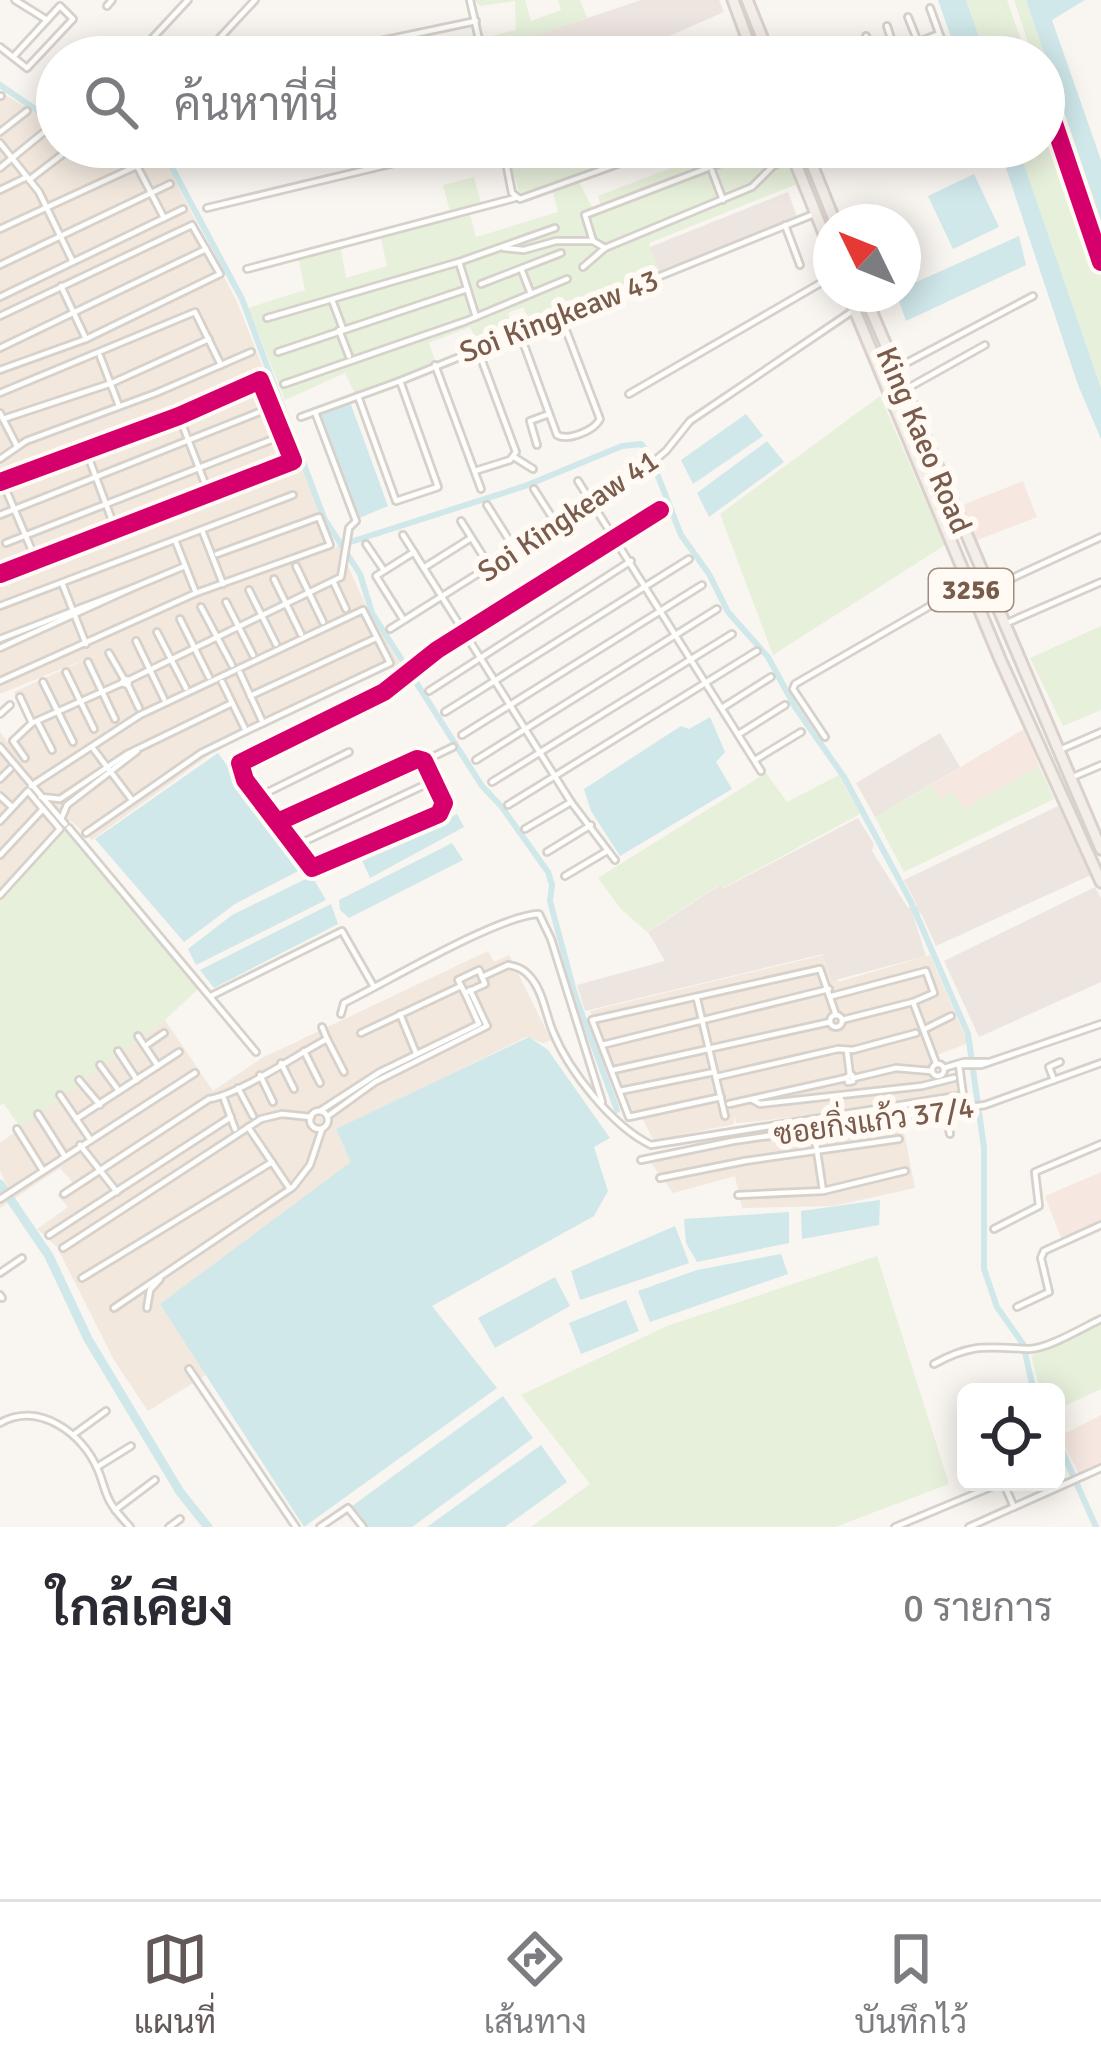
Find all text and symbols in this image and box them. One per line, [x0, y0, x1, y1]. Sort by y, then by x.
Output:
search box [36, 36, 1065, 168]
icon: search [78, 69, 144, 135]
text: ค้นหาที่นี่ [174, 78, 338, 133]
north arrow [813, 204, 921, 312]
street label: Soi Kingkeaw 43 [454, 262, 664, 371]
street label: King Kaeo Road [868, 341, 979, 539]
street label: Soi Kingkeaw 41 [471, 442, 666, 591]
road number: 3256 [929, 569, 1013, 611]
street label: ซอยกิ่งแก้ว 37/4 [771, 1083, 977, 1154]
map controls [957, 1383, 1065, 1491]
button: locate [957, 1383, 1065, 1491]
text: ใกล้เคียง [48, 1577, 234, 1640]
text: 0 รายการ [903, 1584, 1053, 1632]
tab: แผนที่ [134, 1926, 216, 2043]
tab: เส้นทาง [484, 1926, 587, 2043]
tab: บันทึกไว้ [854, 1926, 967, 2043]

